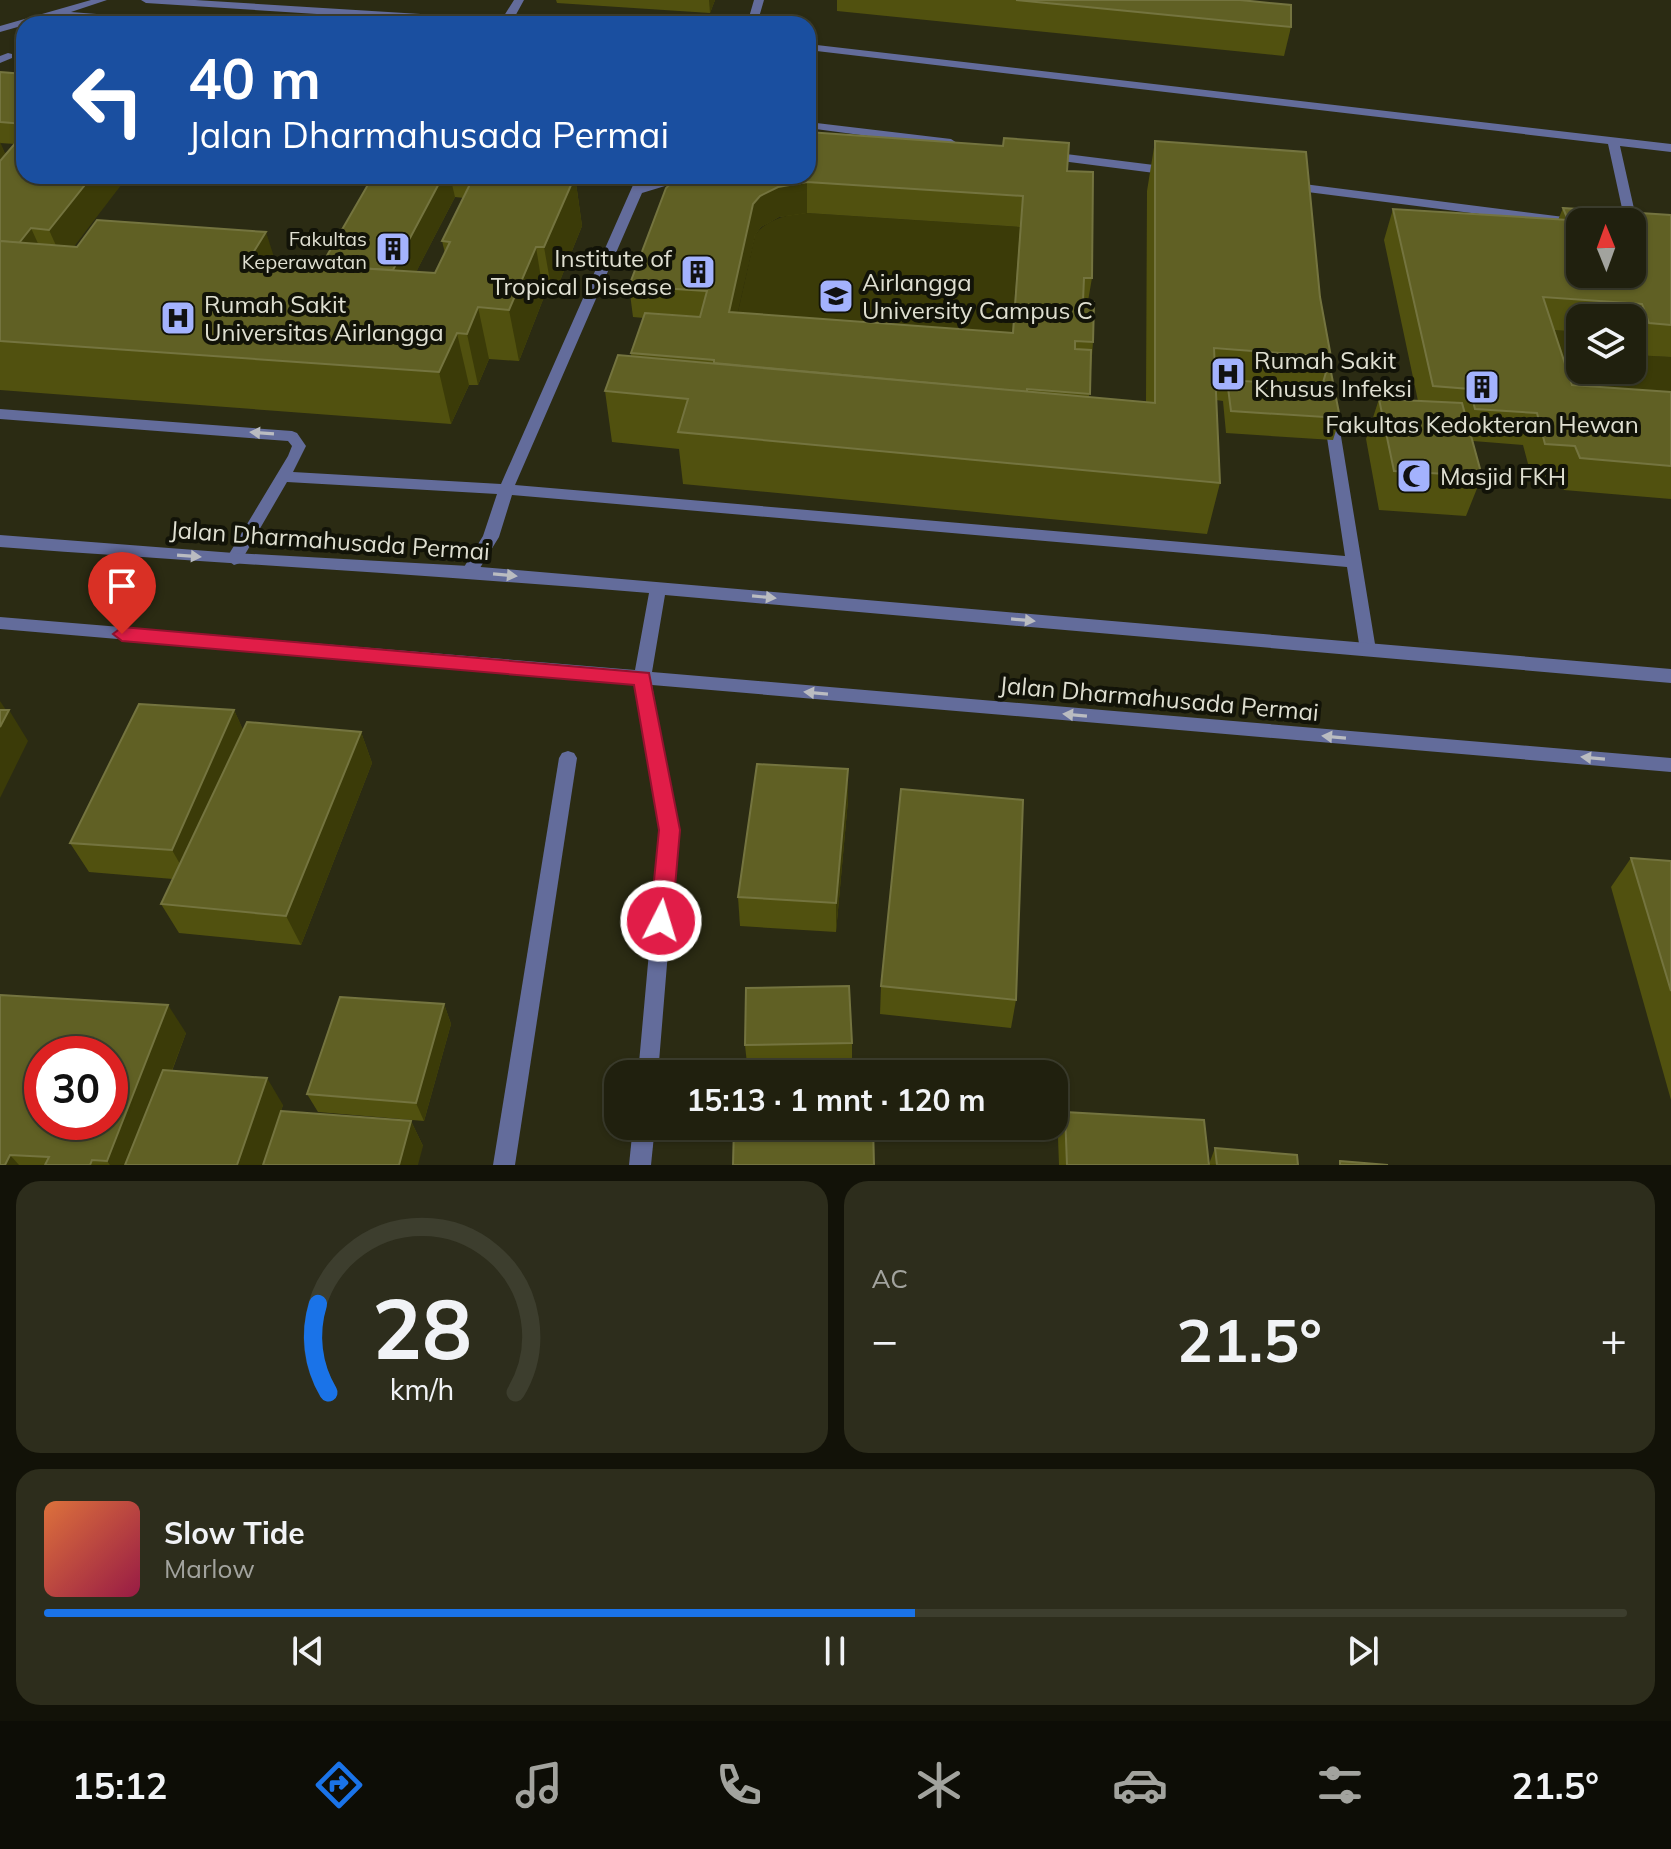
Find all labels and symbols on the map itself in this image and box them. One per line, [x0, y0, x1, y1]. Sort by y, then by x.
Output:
north arrow [1566, 208, 1646, 288]
place label: Fakultas Keperawatan [242, 226, 367, 274]
building icon: Fakultas Keperawatan [374, 230, 412, 268]
place label: Institute of Tropical Disease [491, 243, 673, 301]
building icon: Institute of Tropical Disease [679, 253, 717, 291]
place label: Airlangga University Campus C [862, 267, 1093, 325]
school or university icon: Airlangga University Campus C [817, 277, 855, 315]
place label: Rumah Sakit Universitas Airlangga [204, 289, 444, 347]
hospital icon: Rumah Sakit Universitas Airlangga [159, 299, 197, 337]
place label: Rumah Sakit Khusus Infeksi [1254, 345, 1412, 403]
hospital icon: Rumah Sakit Khusus Infeksi [1209, 355, 1247, 393]
building icon: Fakultas Kedokteran Hewan [1463, 368, 1501, 406]
place label: Fakultas Kedokteran Hewan [1325, 409, 1639, 439]
one-way arrow [249, 426, 274, 439]
mosque icon: Masjid FKH [1395, 457, 1433, 495]
place label: Masjid FKH [1440, 461, 1566, 491]
street label: Jalan Dharmahusada Permai [169, 514, 491, 566]
one-way arrow [177, 550, 202, 563]
pin [88, 552, 156, 634]
one-way arrow [493, 569, 518, 582]
one-way arrow [752, 591, 777, 604]
one-way arrow [1011, 614, 1036, 627]
street label: Jalan Dharmahusada Permai [998, 669, 1320, 727]
one-way arrow [803, 686, 828, 699]
one-way arrow [1062, 708, 1087, 721]
one-way arrow [1321, 730, 1346, 743]
one-way arrow [1580, 751, 1605, 764]
position arrow [619, 879, 703, 963]
speed limit sign: 30 [24, 1036, 128, 1140]

